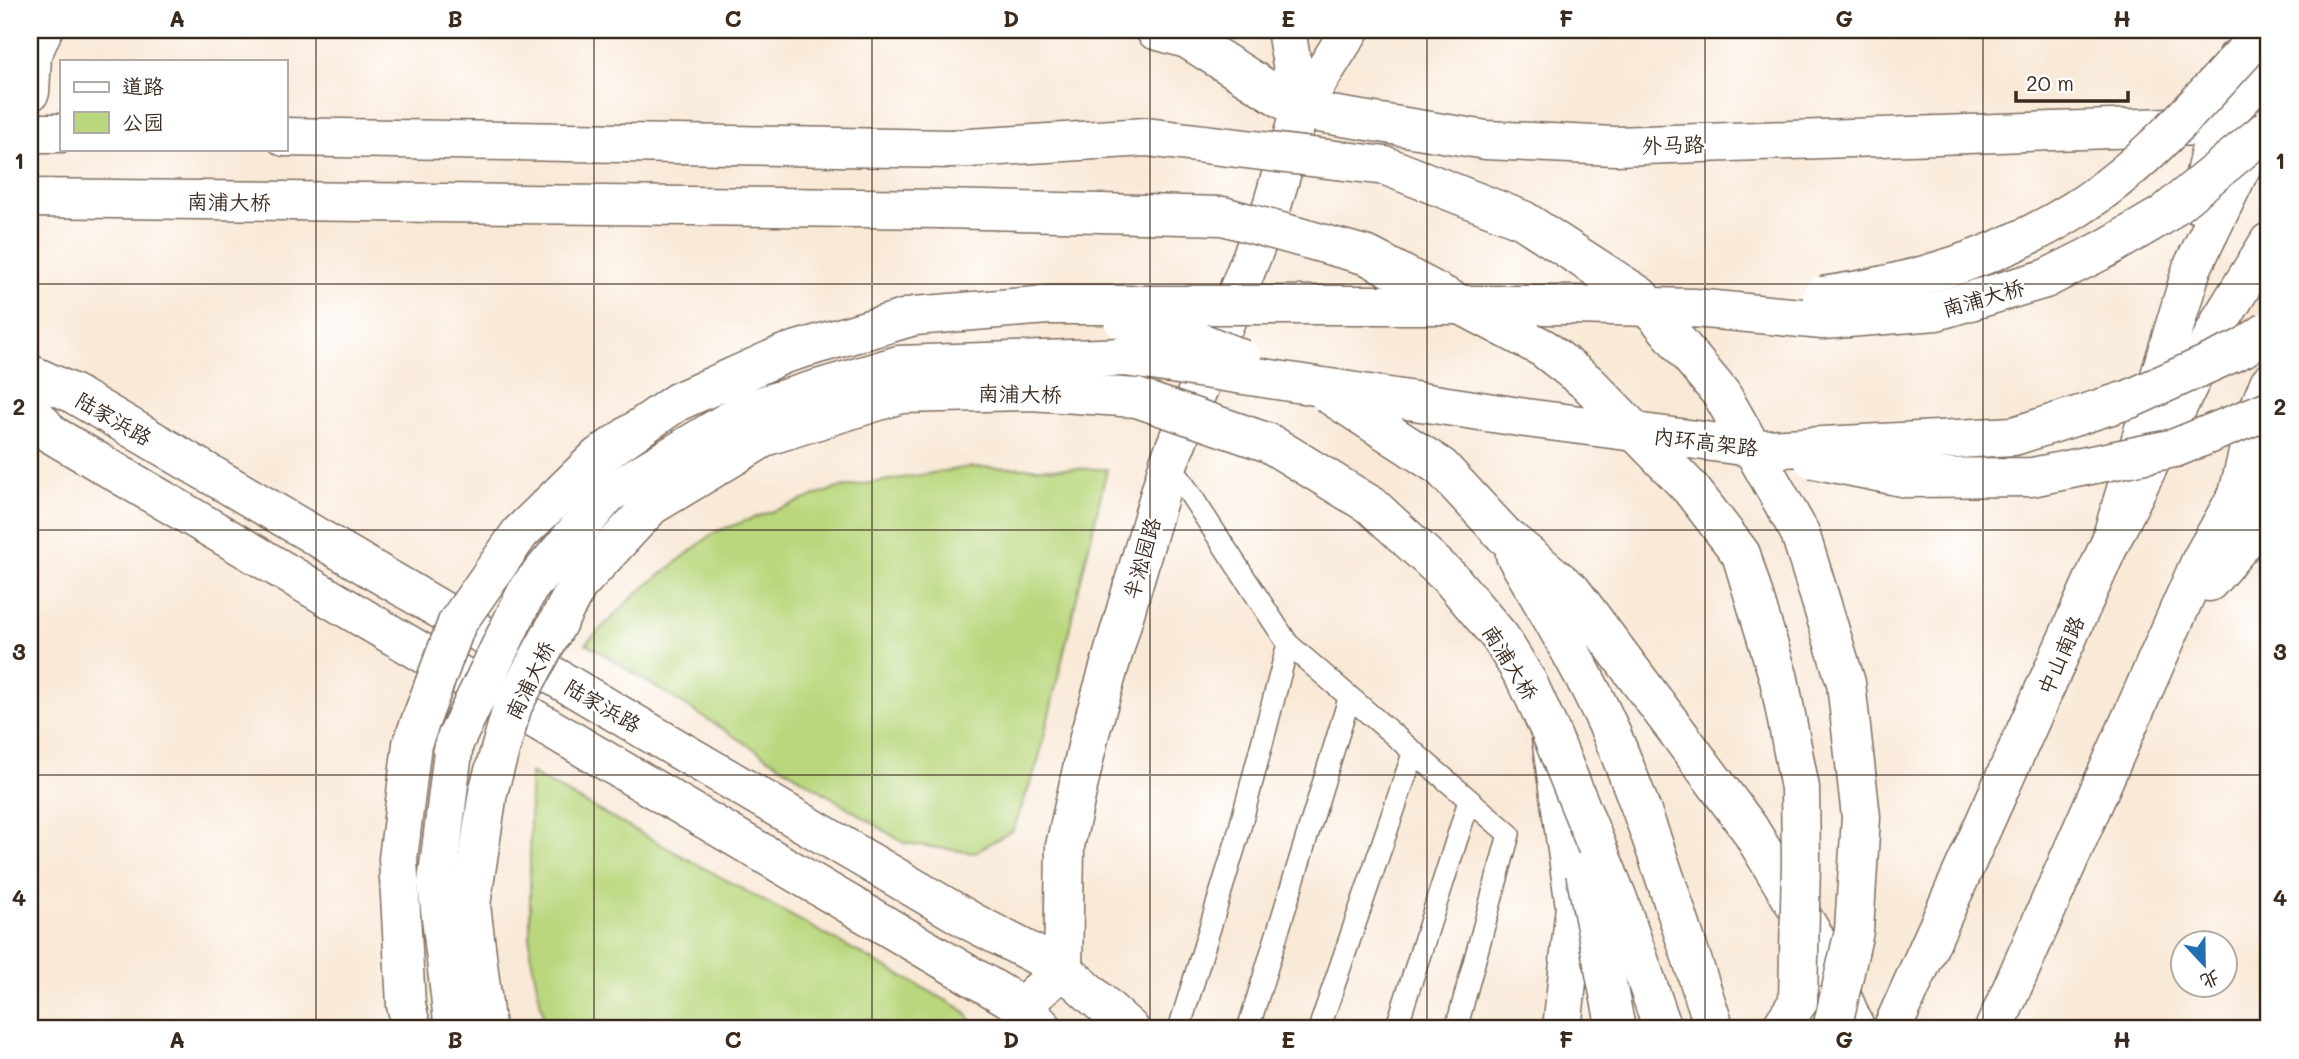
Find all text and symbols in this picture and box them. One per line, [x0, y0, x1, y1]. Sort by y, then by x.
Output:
text: A [169, 3, 185, 33]
text: B [447, 3, 463, 33]
text: C [724, 3, 742, 33]
text: D [1003, 3, 1019, 33]
text: E [1281, 3, 1295, 33]
text: F [1559, 3, 1573, 33]
text: G [1835, 3, 1853, 33]
text: H [2113, 3, 2131, 33]
legend [60, 60, 287, 150]
scale bar [2016, 60, 2128, 104]
text: 20 m [2026, 69, 2074, 96]
text: 道路 [122, 72, 164, 99]
text: 公园 [122, 108, 164, 135]
street label: 外马路 [1641, 129, 1705, 159]
text: 1 [14, 145, 24, 175]
text: 1 [2275, 145, 2285, 175]
street label: 南浦大桥 [187, 187, 271, 215]
street label: 南浦大桥 [1939, 272, 2027, 322]
street label: 南浦大桥 [978, 379, 1062, 407]
street label: 陆家浜路 [71, 385, 157, 451]
text: 2 [13, 391, 25, 421]
text: 2 [2274, 391, 2286, 421]
street label: 内环高架路 [1652, 421, 1760, 461]
street label: 半淞园路 [1116, 514, 1166, 602]
street label: 中山南路 [2031, 611, 2089, 699]
street label: 南浦大桥 [1477, 619, 1545, 705]
text: 3 [12, 636, 26, 666]
street label: 南浦大桥 [498, 636, 560, 724]
text: 3 [2273, 636, 2287, 666]
street label: 陆家浜路 [560, 672, 646, 738]
text: 4 [12, 882, 26, 912]
text: 4 [2273, 882, 2287, 912]
north arrow [2170, 930, 2240, 1000]
text: 北 [2197, 965, 2224, 995]
text: A [169, 1024, 185, 1054]
text: B [447, 1024, 463, 1054]
text: C [724, 1024, 742, 1054]
text: D [1003, 1024, 1019, 1054]
text: E [1281, 1024, 1295, 1054]
text: F [1559, 1024, 1573, 1054]
text: G [1835, 1024, 1853, 1054]
text: H [2113, 1024, 2131, 1054]

